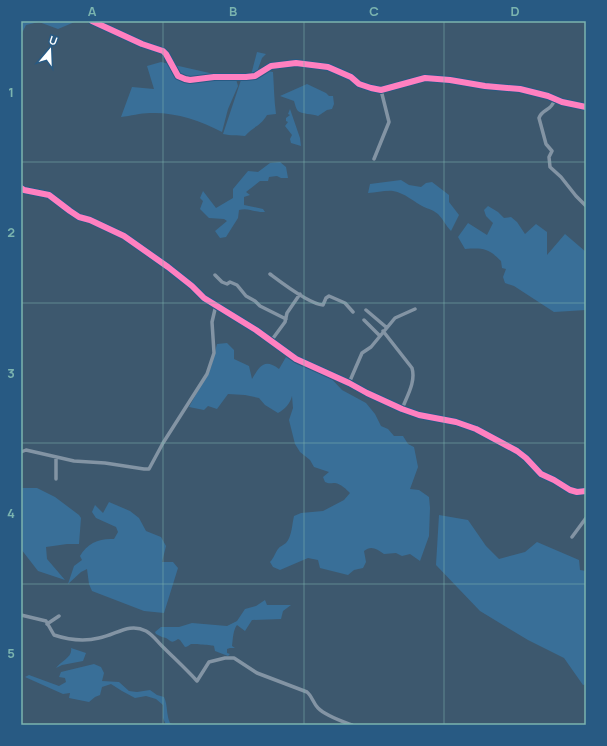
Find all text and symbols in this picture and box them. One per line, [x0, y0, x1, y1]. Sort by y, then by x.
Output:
text: A [88, 2, 97, 20]
text: B [229, 2, 237, 20]
text: C [369, 2, 379, 20]
text: D [510, 2, 520, 20]
north arrow [30, 30, 70, 70]
text: U [47, 32, 60, 48]
text: 1 [8, 83, 14, 101]
text: 2 [7, 223, 15, 241]
text: 3 [7, 364, 15, 382]
text: 4 [7, 504, 15, 522]
text: 5 [7, 644, 15, 662]

